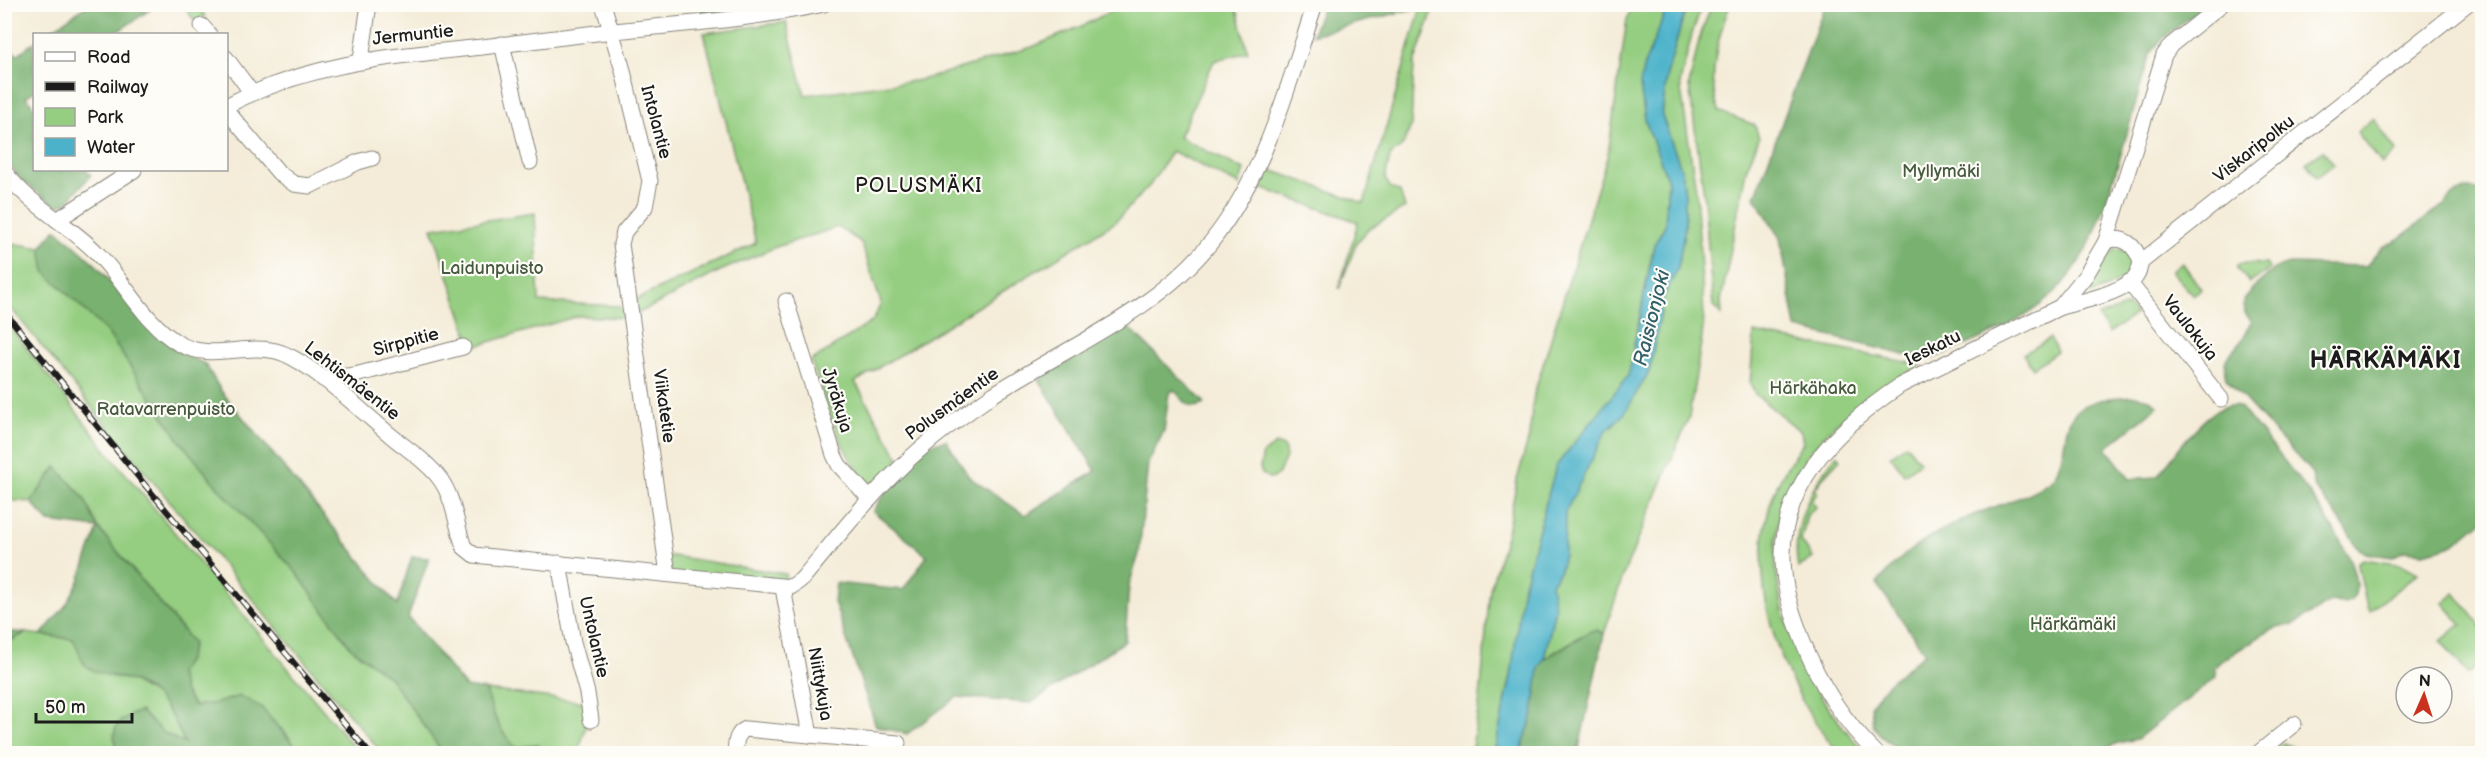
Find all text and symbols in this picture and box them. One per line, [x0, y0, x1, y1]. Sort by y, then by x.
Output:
street label: Jermuntie [371, 20, 455, 50]
legend [33, 33, 228, 171]
text: Road [87, 47, 131, 68]
text: Railway [87, 77, 149, 98]
street label: Intolantie [636, 83, 676, 162]
text: Park [87, 107, 123, 128]
street label: Viskaripolku [2209, 111, 2299, 187]
text: Water [87, 137, 135, 158]
park label: Myllymäki [1902, 161, 1980, 182]
district label: POLUSMÄKI [855, 174, 983, 198]
park label: Laidunpuisto [440, 258, 544, 279]
water label: Raisionjoki [1629, 266, 1676, 368]
street label: Vaulokuja [2158, 291, 2222, 365]
street label: Sirppitie [371, 323, 441, 361]
street label: Ieskatu [1902, 326, 1964, 370]
street label: Lehtismäentie [300, 337, 404, 425]
district label: HÄRKÄMÄKI [2310, 345, 2462, 375]
street label: Polusmäentie [901, 363, 1003, 445]
street label: Jyräkuja [817, 365, 857, 435]
street label: Viikatetie [648, 368, 680, 445]
park label: Härkähaka [1769, 378, 1857, 399]
park label: Ratavarrenpuisto [97, 399, 235, 420]
street label: Untolantie [574, 594, 614, 680]
park label: Härkämäki [2030, 614, 2116, 635]
street label: Niittykuja [803, 646, 837, 722]
north arrow [2394, 665, 2454, 725]
text: N [2418, 672, 2431, 691]
scale bar [36, 686, 132, 724]
text: 50 m [45, 697, 86, 718]

